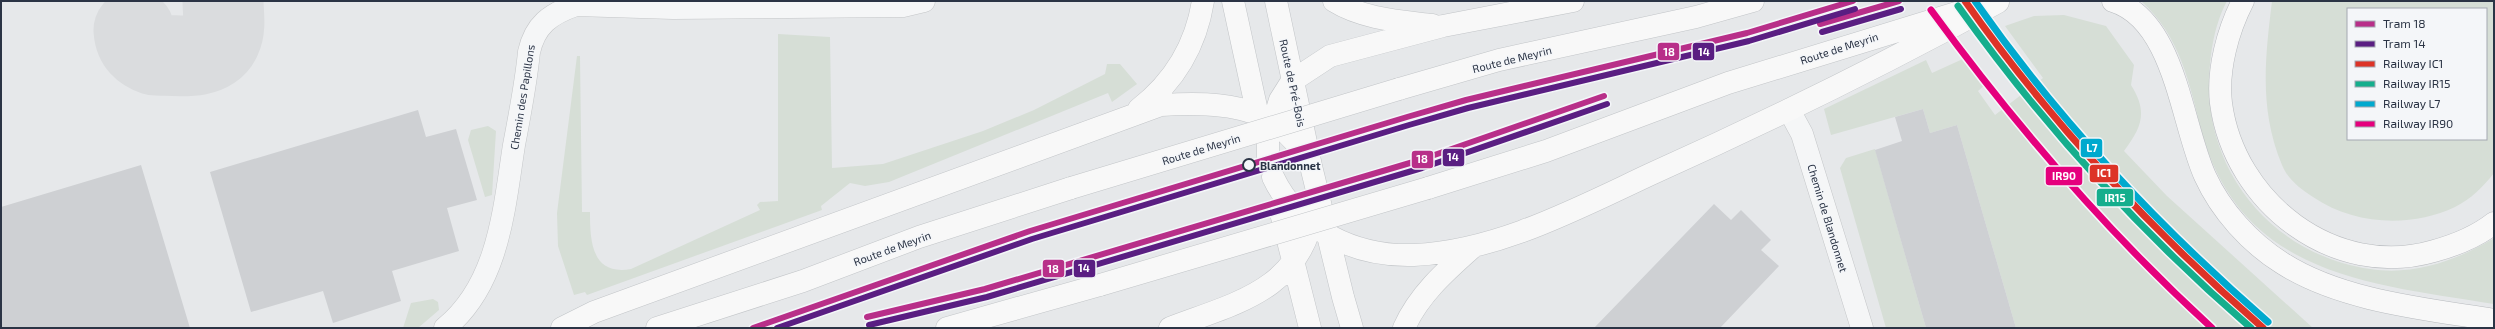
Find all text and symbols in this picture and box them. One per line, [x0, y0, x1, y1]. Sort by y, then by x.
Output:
legend [2347, 8, 2487, 140]
text: Tram 18 [2383, 16, 2426, 30]
street label: Route de Meyrin [1798, 29, 1880, 67]
text: Tram 14 [2383, 36, 2426, 50]
street label: Route de Pré-Bois [1277, 38, 1309, 129]
line badge: 18 [1657, 42, 1680, 61]
line badge: 14 [1692, 42, 1715, 61]
street label: Chemin des Papillons [507, 43, 537, 151]
street label: Route de Meyrin [1471, 43, 1553, 75]
text: 18 [1663, 45, 1675, 58]
text: 14 [1698, 45, 1710, 58]
text: Railway IC1 [2383, 56, 2443, 70]
text: Railway IR15 [2383, 76, 2450, 90]
text: Railway L7 [2383, 96, 2440, 110]
text: Railway IR90 [2383, 116, 2453, 130]
street label: Route de Meyrin [1160, 131, 1242, 167]
line badge: L7 [2080, 138, 2103, 158]
text: L7 [2086, 141, 2098, 154]
line badge: 14 [1442, 148, 1465, 167]
line badge: 18 [1411, 150, 1434, 169]
text: 14 [1447, 150, 1459, 163]
text: 18 [1416, 152, 1428, 165]
marker: Blandonnet [1242, 158, 1256, 172]
place label: Blandonnet [1260, 159, 1321, 172]
street label: Chemin de Blandonnet [1805, 162, 1851, 274]
line badge: IC1 [2089, 164, 2119, 183]
line badge: IR90 [2045, 166, 2083, 186]
text: IC1 [2097, 166, 2111, 179]
text: IR90 [2052, 169, 2076, 182]
line badge: IR15 [2096, 188, 2134, 207]
text: IR15 [2104, 191, 2126, 204]
street label: Route de Meyrin [852, 228, 932, 268]
line badge: 18 [1042, 259, 1065, 278]
line badge: 14 [1073, 259, 1096, 278]
text: 14 [1078, 261, 1090, 274]
text: 18 [1047, 262, 1059, 275]

